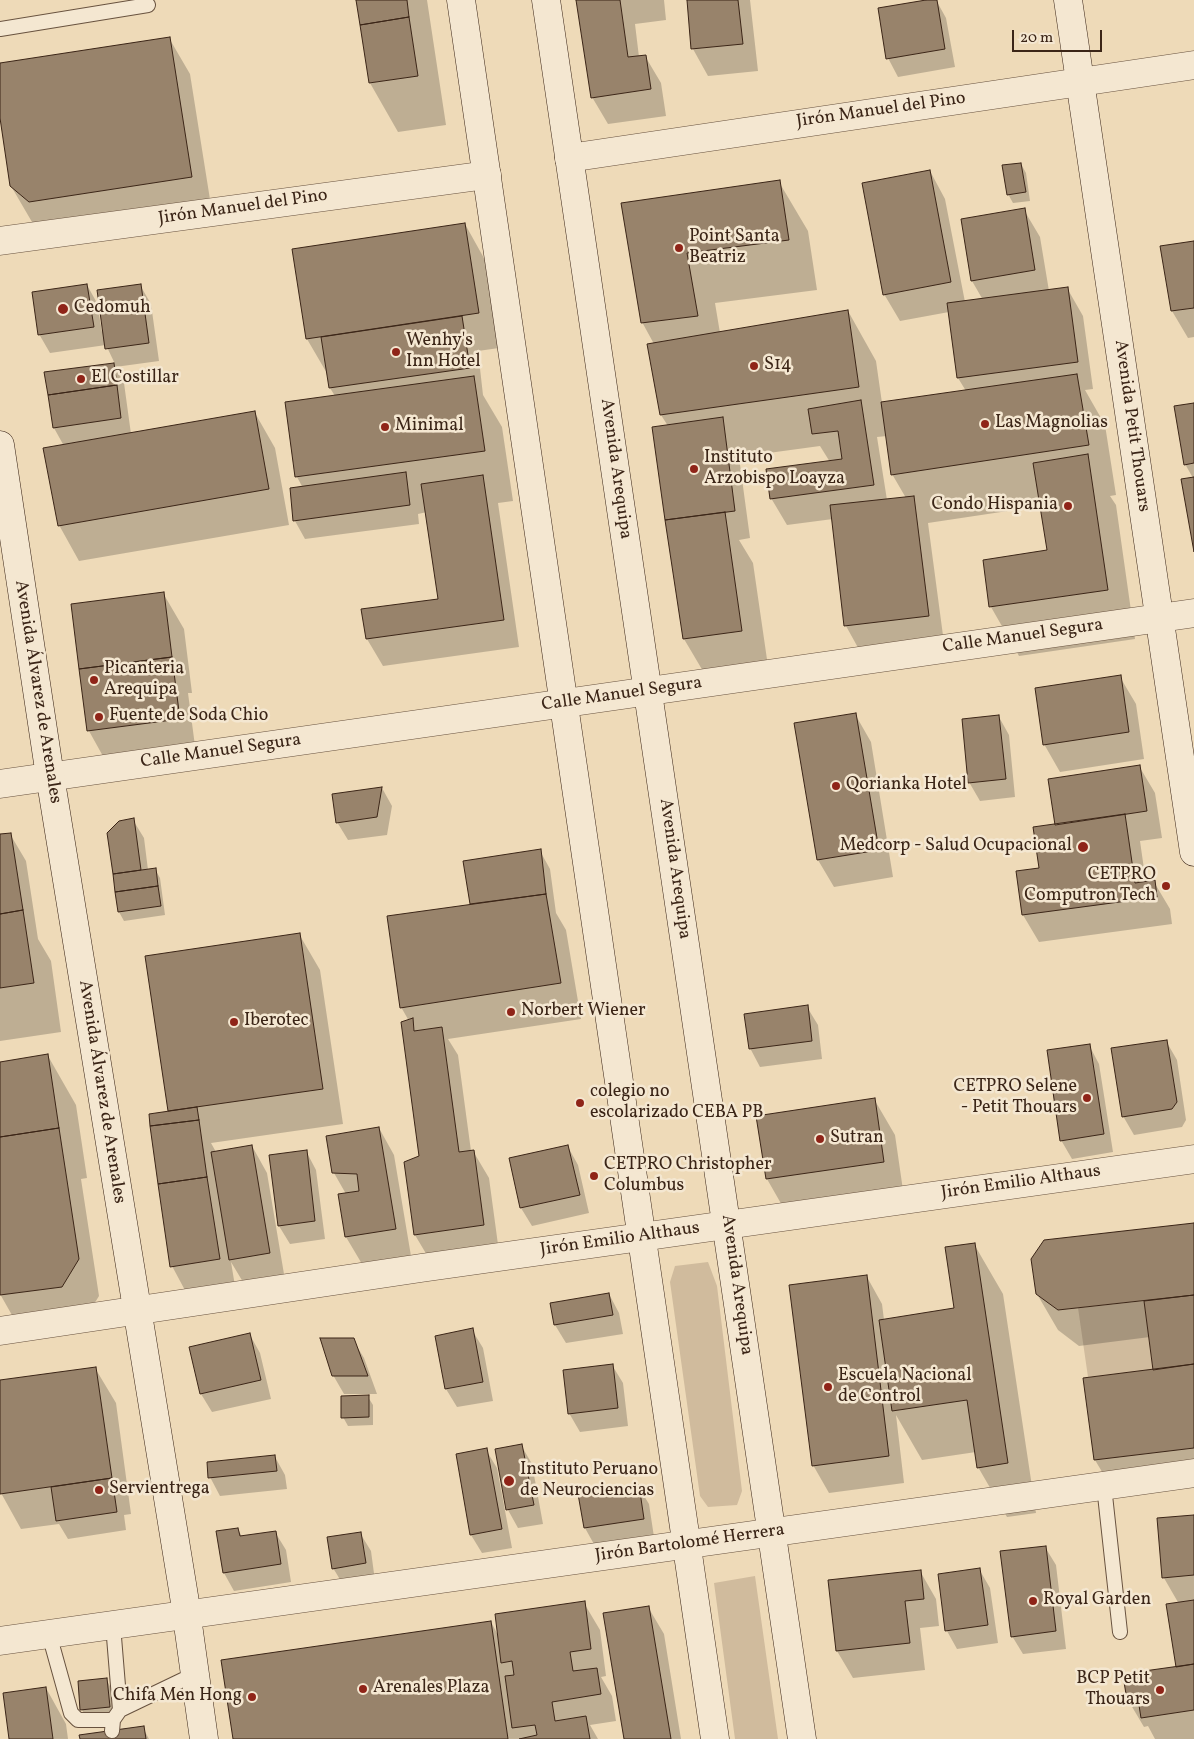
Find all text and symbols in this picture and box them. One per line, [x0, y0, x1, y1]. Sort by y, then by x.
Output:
scale bar [1014, 20, 1104, 52]
text: 20 m [1020, 28, 1053, 49]
street label: Jirón Manuel del Pino [795, 88, 967, 134]
street label: Jirón Manuel del Pino [157, 185, 329, 231]
place label: Point Santa Beatriz [689, 227, 780, 270]
marker: Point Santa Beatriz [673, 242, 685, 254]
place label: Cedomuh [74, 298, 151, 320]
marker: Cedomuh [56, 302, 70, 316]
place label: Wenhy's Inn Hotel [406, 331, 481, 374]
street label: Avenida Petit Thouars [1108, 339, 1154, 513]
marker: Wenhy's Inn Hotel [390, 346, 402, 358]
place label: S14 [764, 355, 792, 377]
marker: S14 [748, 360, 760, 372]
place label: El Costillar [91, 368, 179, 390]
marker: El Costillar [75, 373, 87, 385]
street label: Avenida Arequipa [594, 397, 636, 541]
place label: Las Magnolias [995, 413, 1108, 435]
place label: Minimal [395, 416, 464, 438]
marker: Las Magnolias [979, 418, 991, 430]
marker: Minimal [379, 421, 391, 433]
place label: Instituto Arzobispo Loayza [704, 448, 845, 490]
marker: Instituto Arzobispo Loayza [688, 463, 700, 475]
place label: Condo Hispania [932, 495, 1058, 517]
marker: Condo Hispania [1062, 500, 1074, 512]
street label: Avenida Álvarez de Arenales [9, 579, 65, 805]
street label: Calle Manuel Segura [941, 615, 1105, 659]
place label: Picanteria Arequipa [104, 659, 184, 702]
street label: Calle Manuel Segura [540, 673, 704, 717]
marker: Picanteria Arequipa [88, 674, 100, 686]
place label: Fuente de Soda Chio [109, 706, 268, 728]
marker: Fuente de Soda Chio [93, 711, 105, 723]
street label: Calle Manuel Segura [139, 730, 303, 774]
place label: Qorianka Hotel [846, 775, 967, 797]
marker: Qorianka Hotel [830, 780, 842, 792]
street label: Avenida Arequipa [653, 797, 695, 941]
place label: Medcorp - Salud Ocupacional [840, 836, 1072, 858]
marker: Medcorp - Salud Ocupacional [1076, 840, 1090, 854]
place label: CETPRO Computron Tech [1024, 865, 1156, 908]
marker: CETPRO Computron Tech [1160, 880, 1172, 892]
street label: Avenida Álvarez de Arenales [73, 979, 129, 1205]
place label: Norbert Wiener [521, 1001, 646, 1023]
marker: Norbert Wiener [505, 1006, 517, 1018]
place label: Iberotec [244, 1011, 309, 1033]
marker: Iberotec [228, 1016, 240, 1028]
place label: CETPRO Selene - Petit Thouars [954, 1077, 1077, 1120]
place label: colegio no escolarizado CEBA PB [590, 1082, 763, 1124]
marker: CETPRO Selene - Petit Thouars [1081, 1092, 1093, 1104]
marker: colegio no escolarizado CEBA PB [574, 1097, 586, 1109]
place label: Sutran [830, 1128, 884, 1150]
marker: Sutran [814, 1133, 826, 1145]
place label: CETPRO Christopher Columbus [604, 1155, 772, 1198]
street label: Jirón Emilio Althaus [940, 1161, 1102, 1205]
marker: CETPRO Christopher Columbus [588, 1170, 600, 1182]
street label: Avenida Arequipa [715, 1213, 757, 1357]
street label: Jirón Emilio Althaus [539, 1218, 701, 1262]
place label: Escuela Nacional de Control [838, 1366, 972, 1408]
marker: Escuela Nacional de Control [822, 1381, 834, 1393]
place label: Instituto Peruano de Neurociencias [520, 1460, 658, 1502]
marker: Instituto Peruano de Neurociencias [502, 1474, 516, 1488]
place label: Servientrega [109, 1479, 210, 1501]
marker: Servientrega [93, 1484, 105, 1496]
street label: Jirón Bartolomé Herrera [594, 1520, 786, 1568]
place label: Royal Garden [1043, 1590, 1151, 1612]
marker: Royal Garden [1027, 1595, 1039, 1607]
place label: BCP Petit Thouars [1076, 1669, 1150, 1712]
place label: Arenales Plaza [373, 1678, 489, 1700]
marker: Arenales Plaza [357, 1683, 369, 1695]
marker: BCP Petit Thouars [1154, 1684, 1166, 1696]
place label: Chifa Men Hong [113, 1686, 242, 1708]
marker: Chifa Men Hong [246, 1691, 258, 1703]

